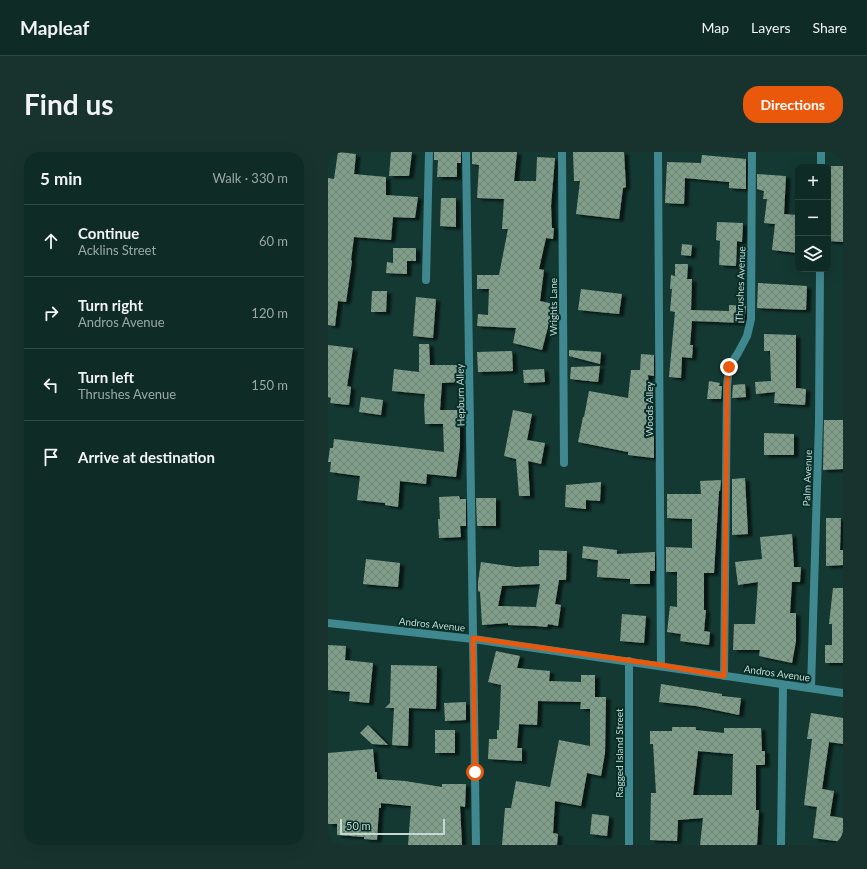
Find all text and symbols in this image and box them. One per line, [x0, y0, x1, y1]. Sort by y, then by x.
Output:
text: Mapleaf [20, 16, 89, 39]
text: Map [701, 19, 729, 36]
text: Layers [751, 19, 791, 36]
text: Share [813, 19, 847, 36]
button: Directions [743, 86, 843, 123]
text: Find us [24, 87, 114, 121]
map controls [795, 164, 831, 272]
button: + [795, 164, 831, 200]
text: 5 min [40, 168, 82, 189]
text: Walk · 330 m [212, 170, 288, 186]
button: − [795, 200, 831, 236]
text: Continue [78, 224, 139, 242]
icon: ahead [40, 230, 62, 252]
text: 60 m [259, 233, 288, 249]
button: layers [795, 236, 831, 272]
text: Acklins Street [78, 242, 156, 258]
street label: Thrushes Avenue [733, 246, 747, 322]
street label: Wrights Lane [547, 278, 559, 336]
text: Turn right [78, 296, 143, 314]
icon: right [40, 302, 62, 324]
text: 120 m [251, 305, 288, 321]
text: Andros Avenue [78, 314, 165, 330]
route end [720, 358, 738, 376]
street label: Hepburn Alley [453, 363, 467, 426]
text: Turn left [78, 368, 134, 386]
icon: left [40, 374, 62, 396]
text: 150 m [251, 377, 288, 393]
street label: Woods Alley [643, 381, 655, 437]
text: Thrushes Avenue [78, 386, 176, 402]
icon: arrive [40, 446, 62, 468]
text: Arrive at destination [78, 448, 215, 466]
street label: Palm Avenue [800, 449, 814, 507]
street label: Andros Avenue [398, 615, 466, 633]
street label: Andros Avenue [743, 662, 811, 684]
street label: Ragged Island Street [613, 708, 625, 798]
route start [466, 763, 484, 781]
scale bar [340, 817, 445, 836]
text: 50 m [346, 819, 371, 832]

